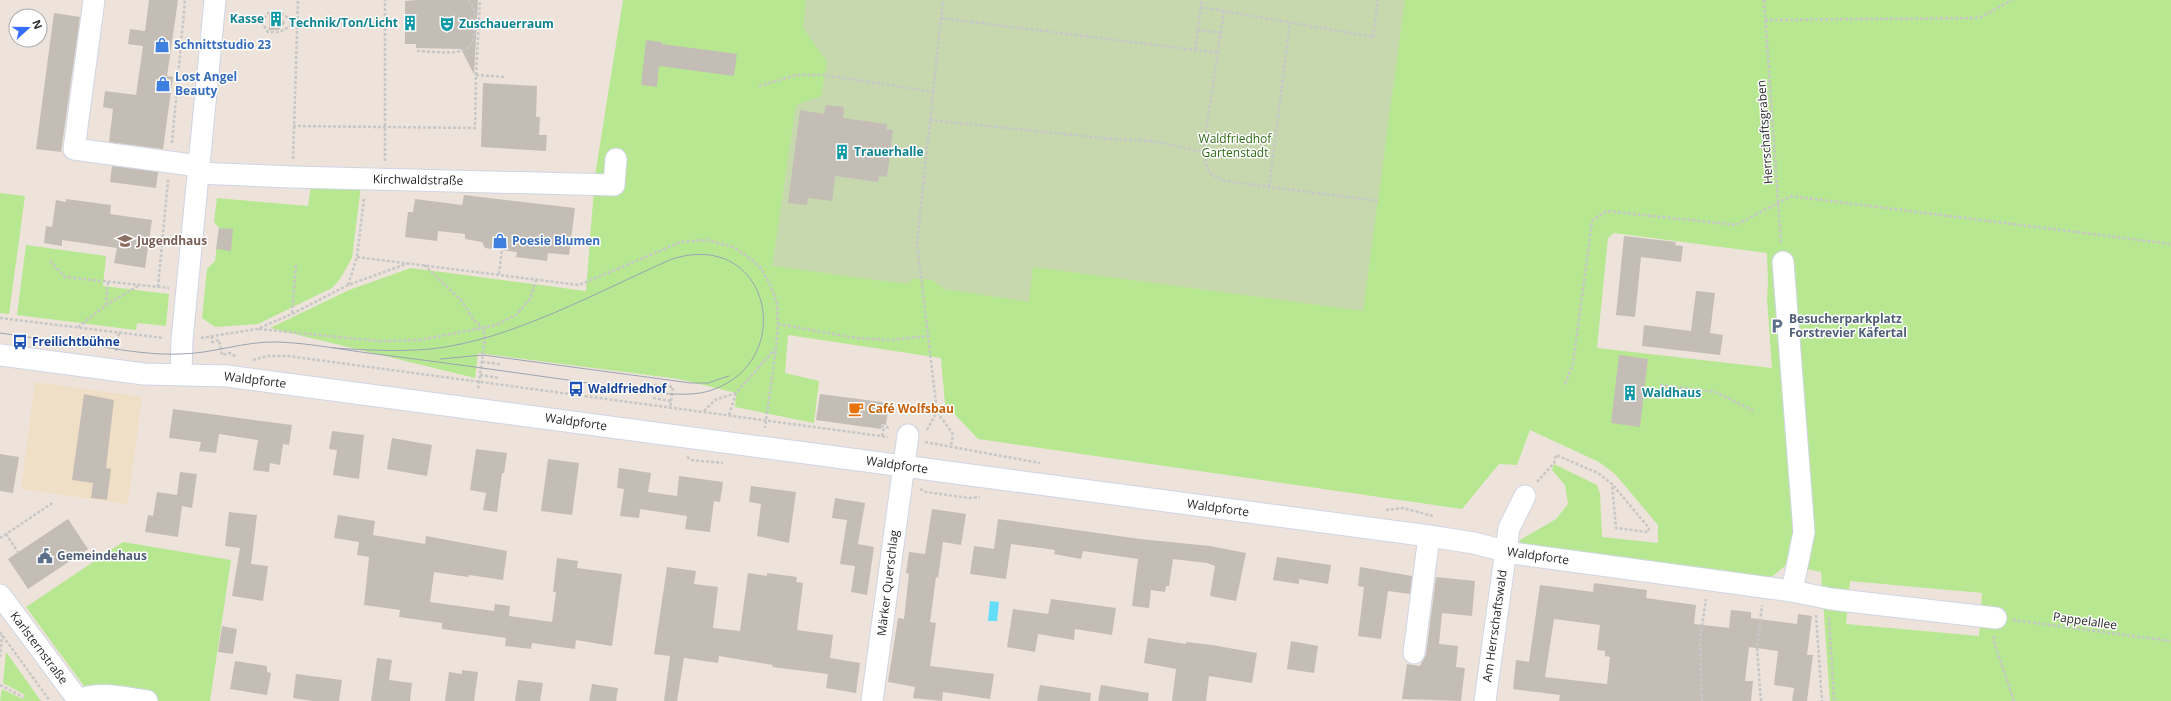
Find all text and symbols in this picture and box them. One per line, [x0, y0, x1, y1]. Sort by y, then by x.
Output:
north arrow [8, 8, 48, 48]
place label: Kasse [230, 10, 264, 27]
building icon: Kasse [267, 10, 285, 28]
place label: Technik/Ton/Licht [289, 14, 398, 31]
building icon: Technik/Ton/Licht [401, 14, 419, 32]
theatre icon: Zuschauerraum [438, 15, 456, 33]
place label: Zuschauerraum [459, 15, 554, 32]
text: N [29, 17, 46, 31]
shop icon: Schnittstudio 23 [153, 36, 171, 54]
place label: Schnittstudio 23 [174, 36, 271, 53]
place label: Lost Angel Beauty [175, 68, 237, 99]
shop icon: Lost Angel Beauty [154, 75, 172, 93]
street label: Herrschaftsgraben [1752, 79, 1777, 185]
park label: Waldfriedhof Gartenstadt [1199, 130, 1272, 161]
building icon: Trauerhalle [833, 143, 851, 161]
place label: Trauerhalle [854, 143, 924, 160]
street label: Kirchwaldstraße [373, 170, 464, 189]
school or university icon: Jugendhaus [116, 232, 134, 250]
place label: Jugendhaus [136, 232, 207, 249]
shop icon: Poesie Blumen [491, 232, 509, 250]
place label: Poesie Blumen [512, 232, 600, 249]
place label: Besucherparkplatz Forstrevier Käfertal [1789, 310, 1907, 341]
parking icon: Besucherparkplatz Forstrevier Käfertal [1768, 317, 1786, 335]
bus stop icon: Freilichtbühne [11, 333, 29, 351]
place label: Freilichtbühne [32, 333, 120, 350]
street label: Waldpforte [223, 367, 287, 392]
bus stop icon: Waldfriedhof [567, 380, 585, 398]
place label: Waldfriedhof [588, 380, 668, 397]
building icon: Waldhaus [1621, 384, 1639, 402]
place label: Waldhaus [1642, 384, 1701, 401]
cafe icon: Café Wolfsbau [847, 400, 865, 418]
place label: Café Wolfsbau [868, 400, 954, 417]
street label: Waldpforte [544, 409, 609, 434]
street label: Waldpforte [865, 452, 930, 477]
street label: Waldpforte [1186, 495, 1251, 520]
street label: Märker Querschlag [873, 528, 903, 637]
street label: Waldpforte [1506, 543, 1571, 568]
public building icon: Gemeindehaus [36, 547, 54, 565]
place label: Gemeindehaus [57, 547, 147, 564]
street label: Am Herrschaftswald [1478, 569, 1511, 683]
street label: Karlsternstraße [7, 608, 72, 688]
street label: Pappelallee [2052, 608, 2118, 633]

